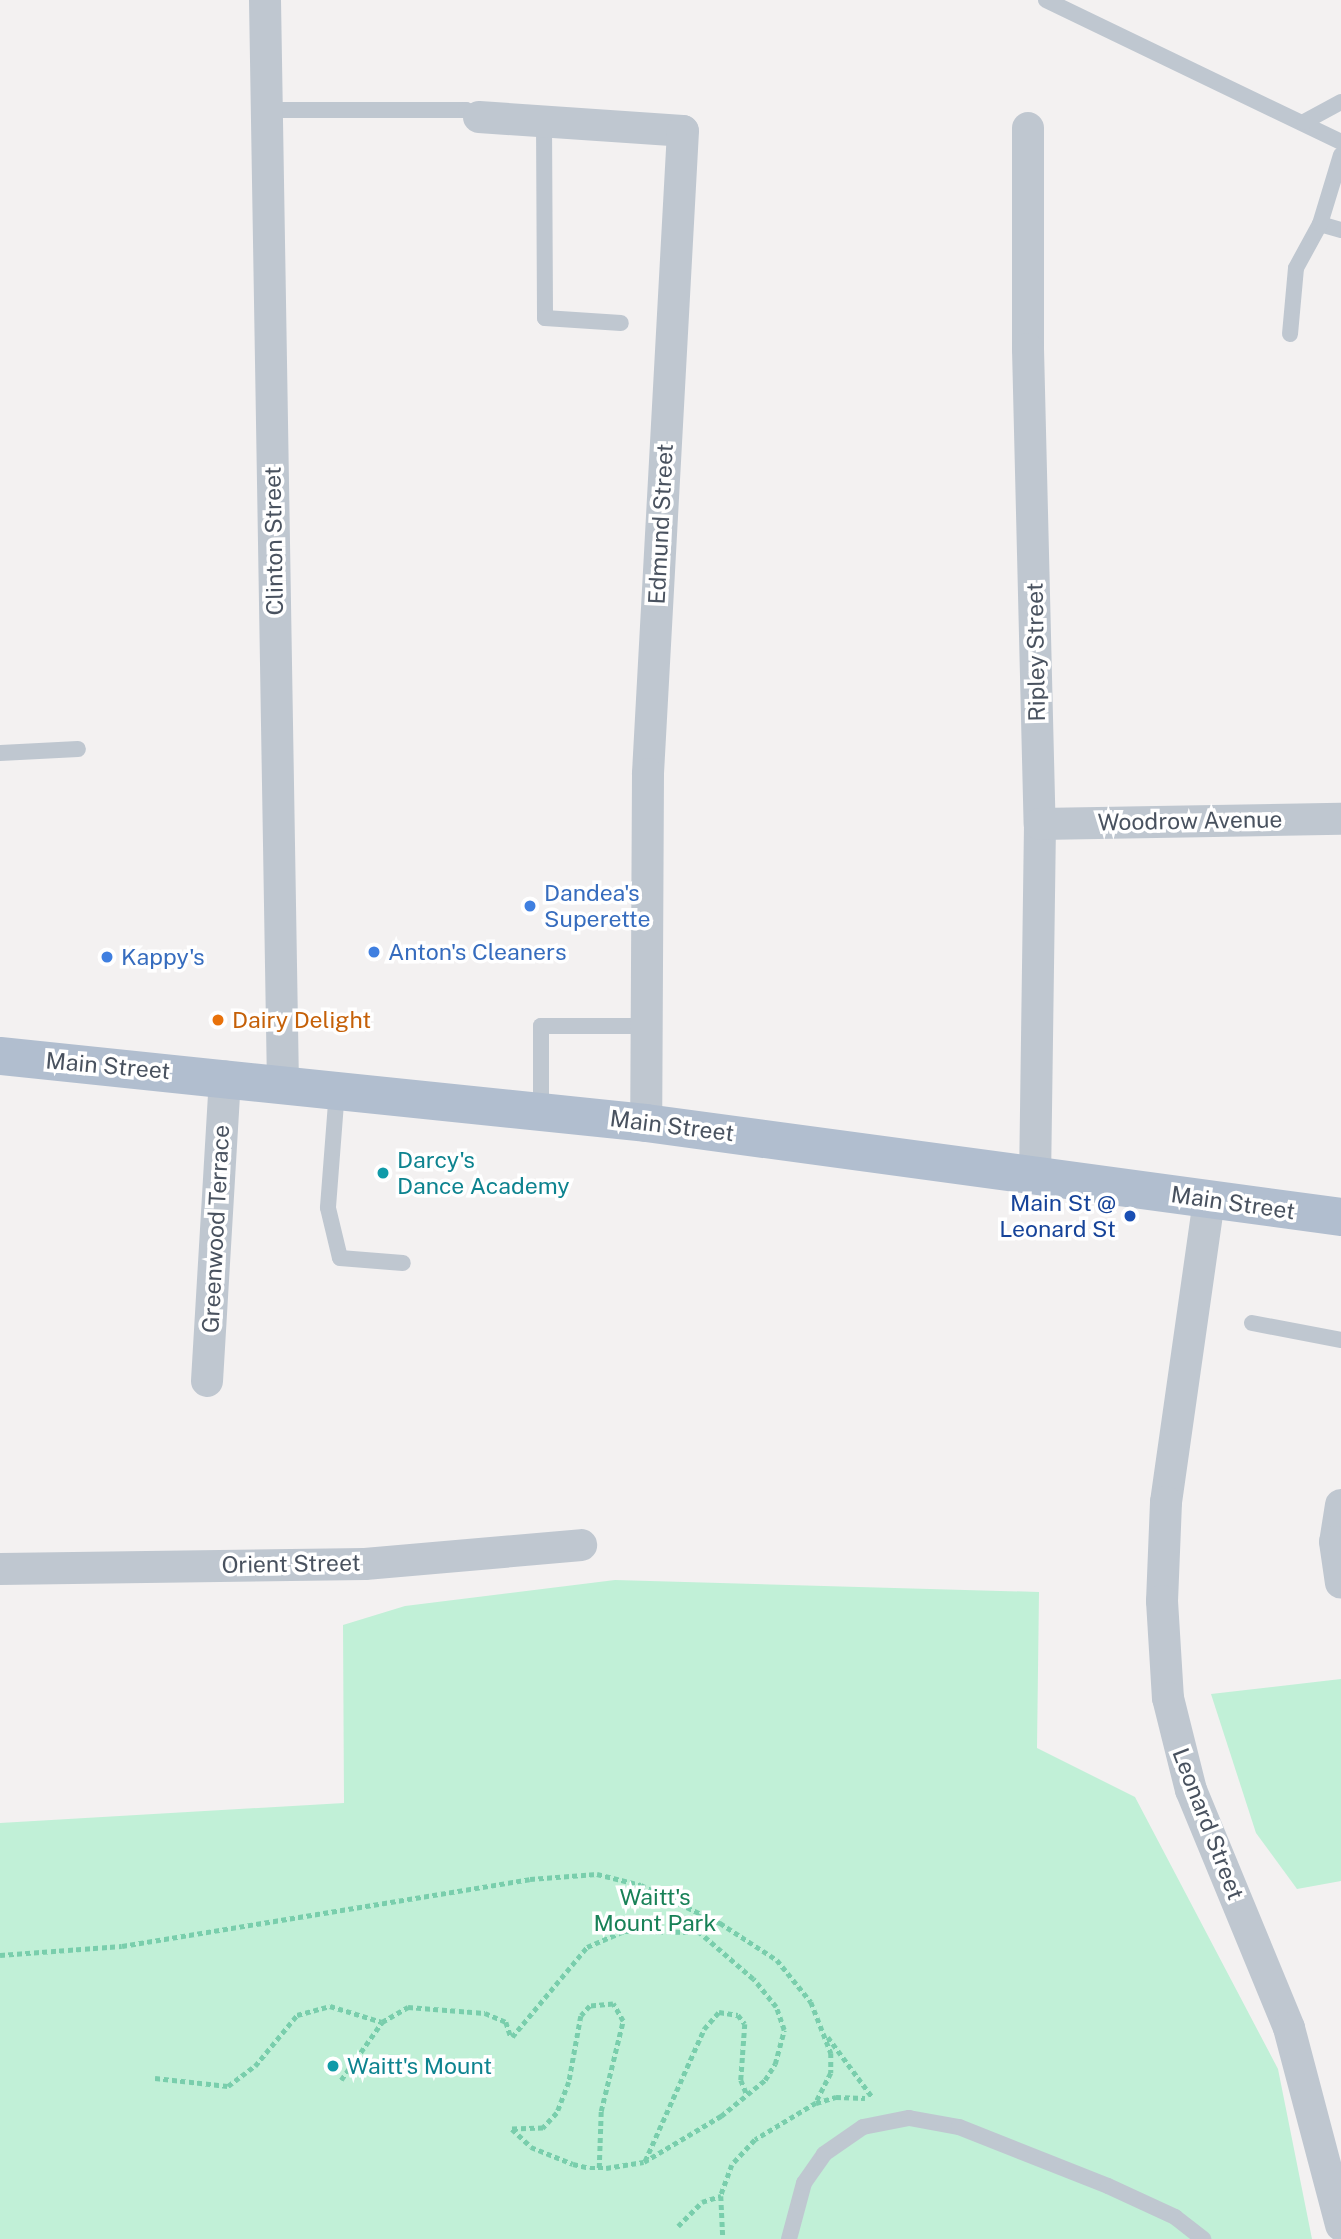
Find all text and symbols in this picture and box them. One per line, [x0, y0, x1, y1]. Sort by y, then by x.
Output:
street label: Edmund Street [643, 443, 679, 605]
street label: Clinton Street [259, 466, 289, 616]
street label: Ripley Street [1021, 582, 1051, 722]
street label: Woodrow Avenue [1097, 806, 1283, 836]
place label: Dandea's Superette [544, 879, 650, 933]
marker: Dandea's Superette [522, 898, 538, 914]
place label: Anton's Cleaners [388, 938, 567, 966]
place label: Kappy's [121, 943, 205, 971]
marker: Anton's Cleaners [366, 944, 382, 960]
marker: Kappy's [99, 949, 115, 965]
place label: Dairy Delight [232, 1006, 371, 1034]
marker: Dairy Delight [210, 1012, 226, 1028]
street label: Main Street [45, 1047, 171, 1085]
street label: Main Street [608, 1105, 736, 1147]
street label: Greenwood Terrace [197, 1124, 235, 1334]
place label: Darcy's Dance Academy [397, 1146, 570, 1200]
marker: Darcy's Dance Academy [375, 1165, 391, 1181]
street label: Main Street [1169, 1181, 1297, 1225]
place label: Main St @ Leonard St [999, 1189, 1116, 1243]
marker: Main St @ Leonard St [1122, 1208, 1138, 1224]
street label: Orient Street [221, 1549, 361, 1579]
street label: Leonard Street [1166, 1744, 1250, 1904]
park label: Waitt's Mount Park [593, 1883, 717, 1937]
place label: Waitt's Mount [347, 2052, 492, 2080]
marker: Waitt's Mount [325, 2058, 341, 2074]

